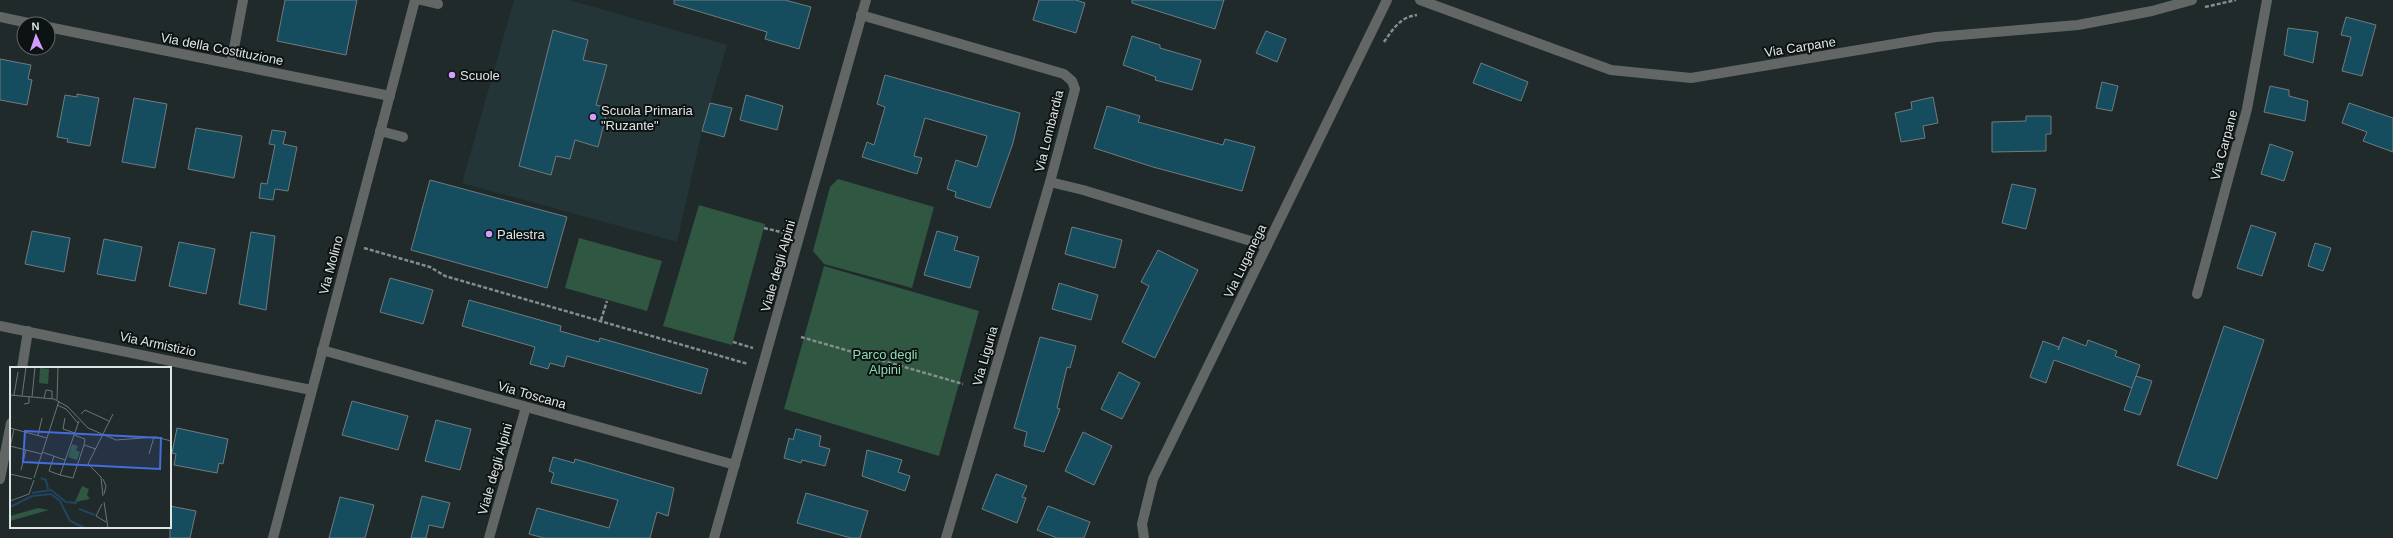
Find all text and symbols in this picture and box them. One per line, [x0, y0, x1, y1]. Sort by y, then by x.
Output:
north arrow [16, 16, 56, 56]
text: N [31, 20, 40, 32]
street label: Via della Costituzione [159, 30, 285, 68]
street label: Via Carpane [1763, 34, 1837, 60]
place label: Scuole [460, 68, 500, 83]
marker: Scuole [447, 70, 457, 80]
street label: Via Lombardia [1032, 88, 1067, 173]
place label: Scuola Primaria "Ruzante" [601, 103, 694, 133]
street label: Via Carpane [2207, 108, 2241, 182]
marker: Scuola Primaria "Ruzante" [588, 112, 598, 122]
street label: Viale degli Alpini [758, 218, 798, 313]
street label: Via Luganega [1221, 221, 1270, 300]
place label: Palestra [497, 227, 545, 242]
marker: Palestra [484, 229, 494, 239]
street label: Via Molino [316, 234, 346, 296]
street label: Via Liguria [969, 324, 1001, 387]
street label: Via Armistizio [118, 329, 198, 359]
park label: Parco degli Alpini [852, 347, 918, 377]
inset map [10, 367, 171, 528]
street label: Via Toscana [496, 378, 569, 412]
street label: Viale degli Alpini [475, 421, 515, 516]

